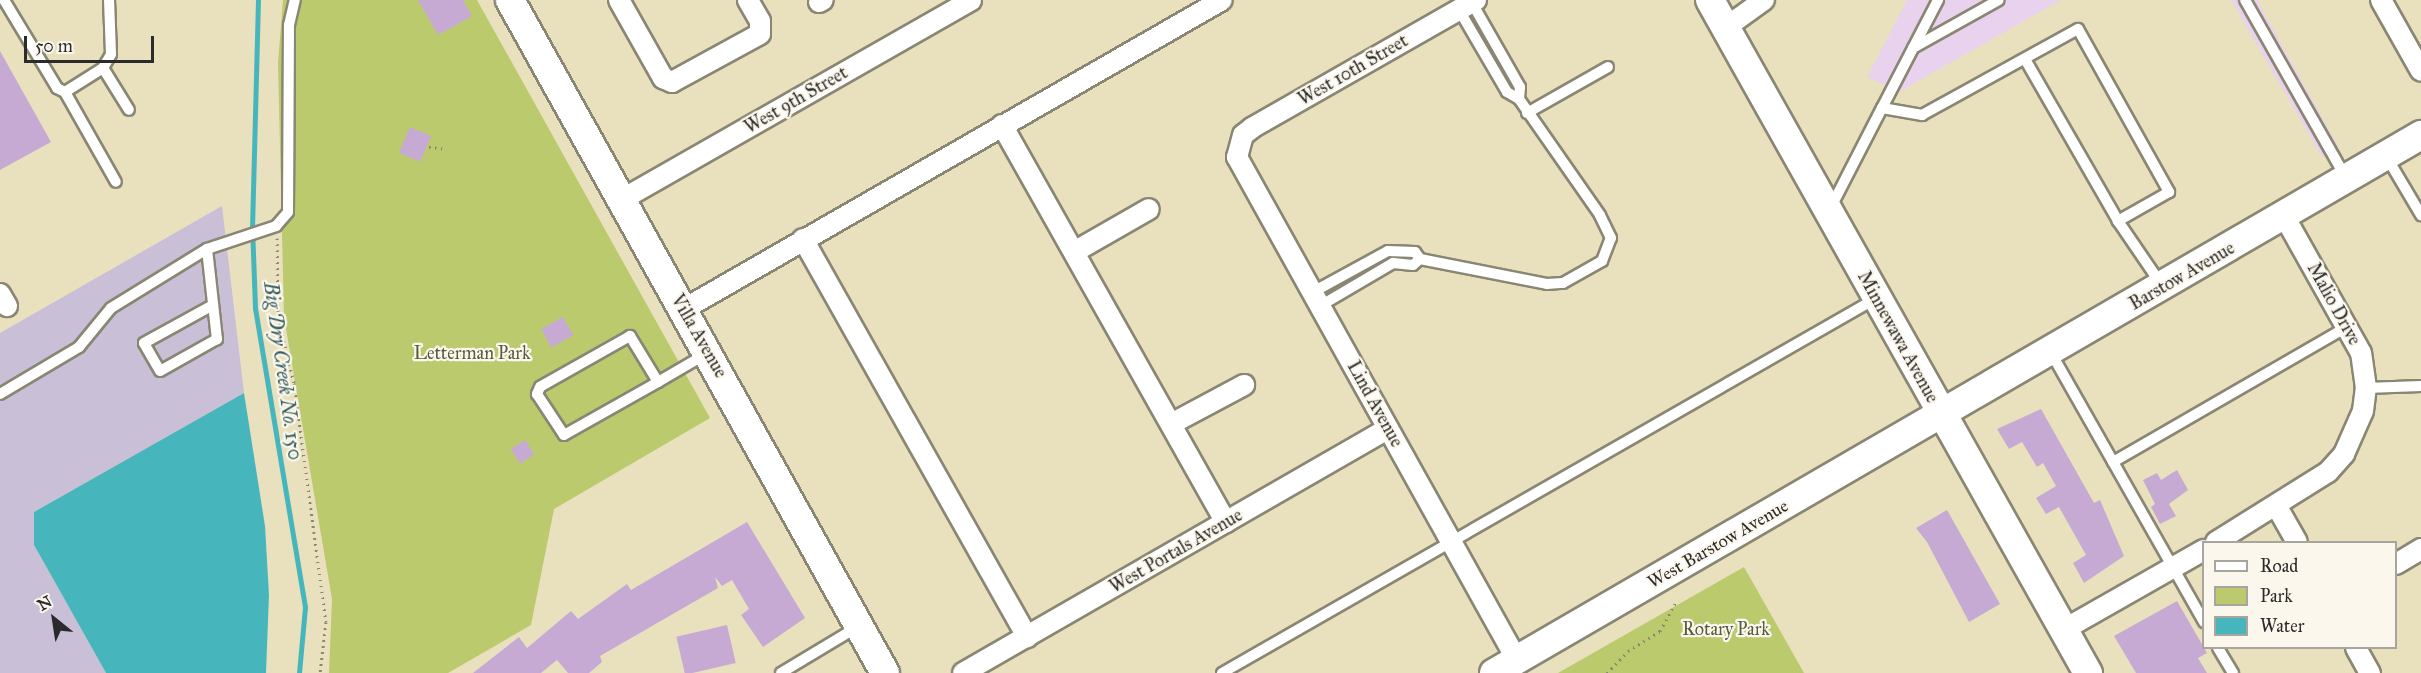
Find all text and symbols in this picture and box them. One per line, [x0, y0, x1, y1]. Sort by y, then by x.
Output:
scale bar [27, 24, 158, 62]
street label: West 10th Street [1294, 30, 1412, 110]
text: 50 m [35, 35, 73, 57]
street label: West 9th Street [741, 62, 851, 138]
street label: Barstow Avenue [2125, 237, 2239, 315]
street label: Malio Drive [2303, 259, 2365, 349]
street label: Minnewawa Avenue [1853, 267, 1943, 407]
water label: Big Dry Creek No. 150 [259, 280, 307, 462]
street label: Villa Avenue [666, 290, 732, 382]
park label: Letterman Park [414, 342, 530, 364]
street label: Lind Avenue [1343, 357, 1407, 451]
street label: West Barstow Avenue [1644, 495, 1792, 593]
street label: West Portals Avenue [1106, 504, 1246, 598]
legend [2202, 541, 2397, 649]
text: Road [2260, 555, 2298, 577]
text: Park [2260, 585, 2293, 607]
north arrow [24, 589, 84, 649]
text: N [34, 591, 55, 615]
text: Water [2260, 615, 2304, 637]
park label: Rotary Park [1682, 618, 1770, 640]

